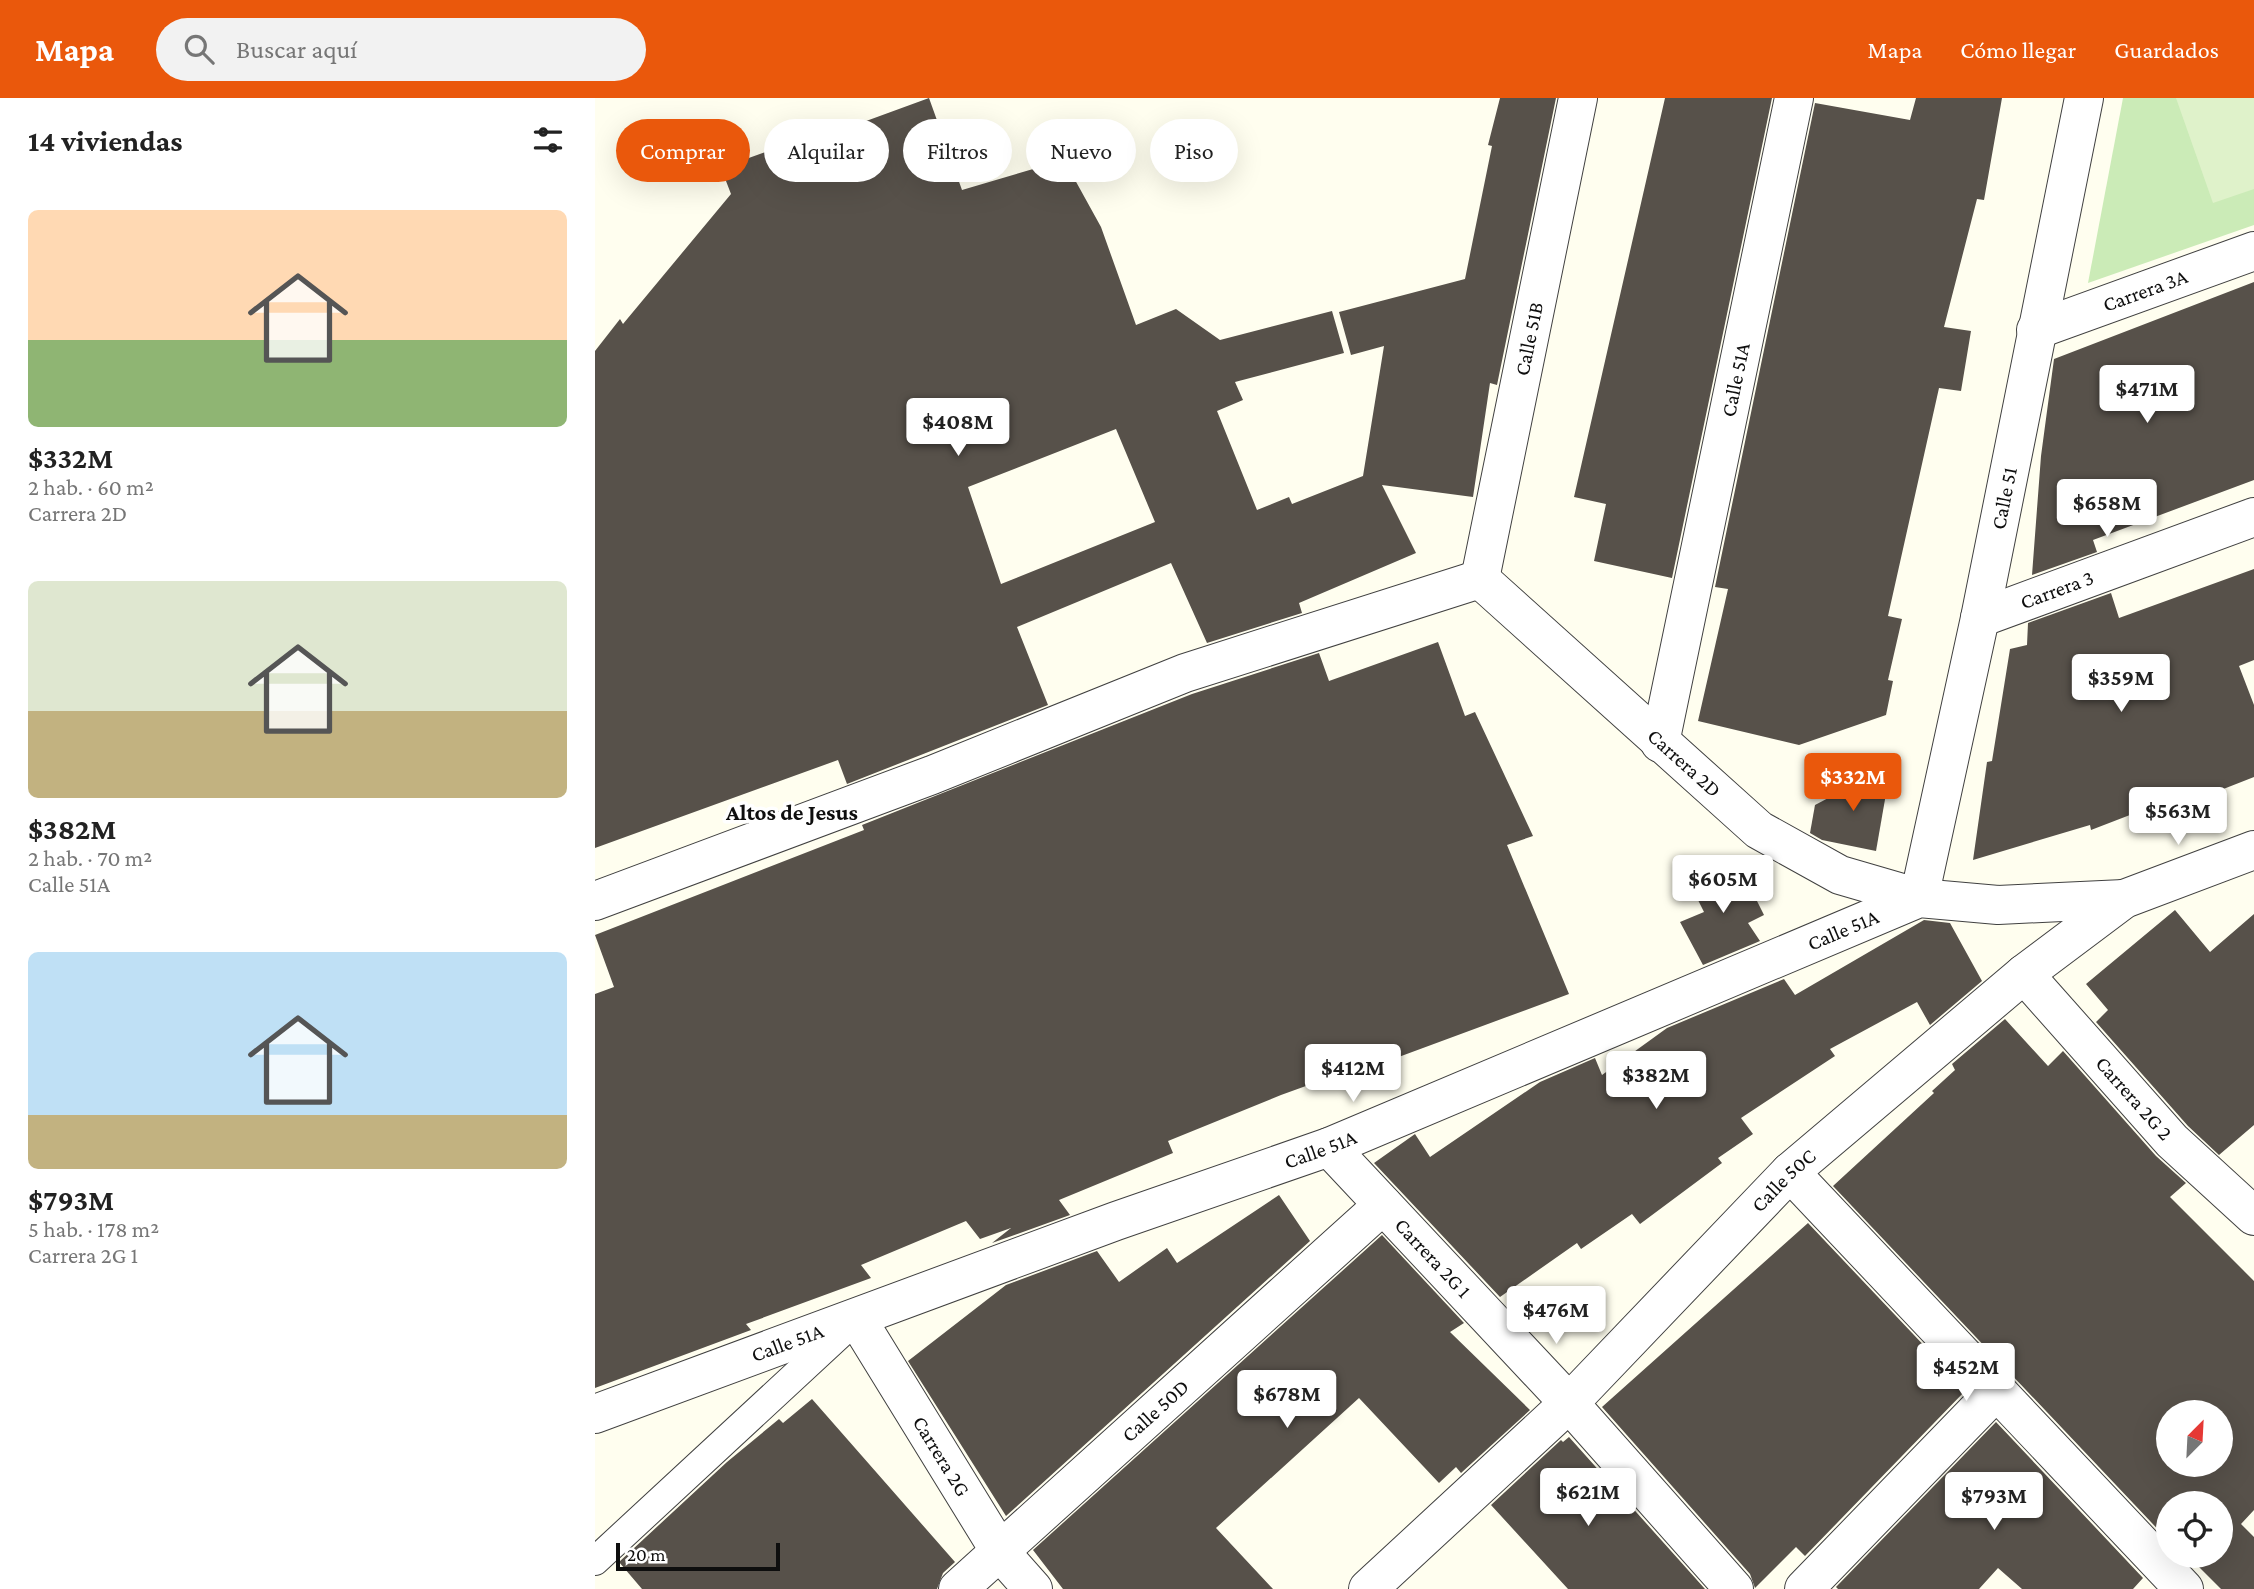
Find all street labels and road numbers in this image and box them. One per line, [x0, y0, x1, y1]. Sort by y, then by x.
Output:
street label: Carrera 3A [2100, 264, 2191, 317]
street label: Calle 51B [1510, 300, 1548, 378]
street label: Calle 51A [1716, 341, 1755, 419]
street label: Calle 51 [1986, 465, 2022, 531]
street label: Carrera 3 [2017, 565, 2097, 614]
street label: Carrera 2D [1643, 724, 1726, 802]
street label: Calle 51A [1804, 904, 1882, 956]
street label: Carrera 2G 2 [2091, 1051, 2177, 1145]
street label: Calle 51A [1281, 1125, 1360, 1174]
street label: Calle 50C [1746, 1144, 1820, 1217]
street label: Carrera 2G 1 [1390, 1213, 1476, 1303]
street label: Calle 51A [748, 1318, 827, 1367]
street label: Calle 50D [1117, 1374, 1194, 1447]
street label: Carrera 2G [908, 1412, 975, 1501]

